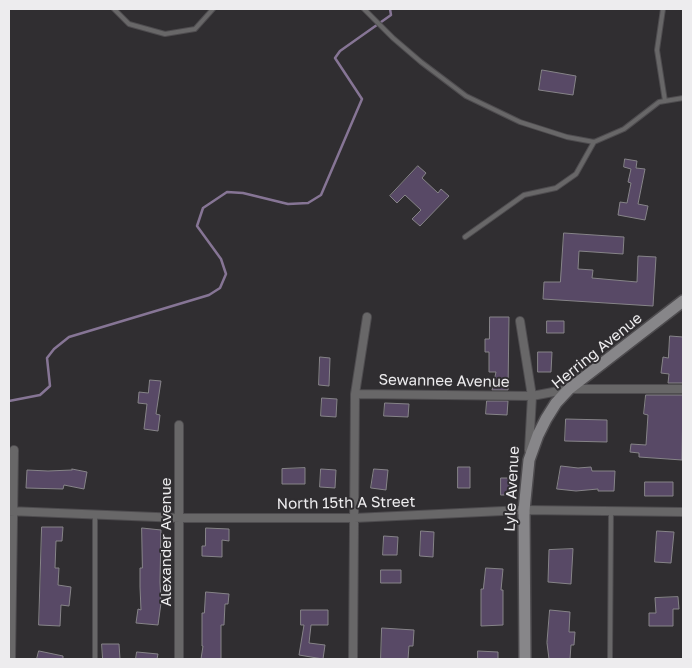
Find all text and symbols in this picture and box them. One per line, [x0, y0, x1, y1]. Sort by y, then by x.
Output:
street label: Herring Avenue [548, 309, 646, 393]
street label: Sewannee Avenue [378, 371, 510, 391]
street label: Lyle Avenue [501, 446, 523, 532]
street label: Alexander Avenue [157, 477, 175, 607]
street label: North 15th A Street [277, 493, 415, 513]

